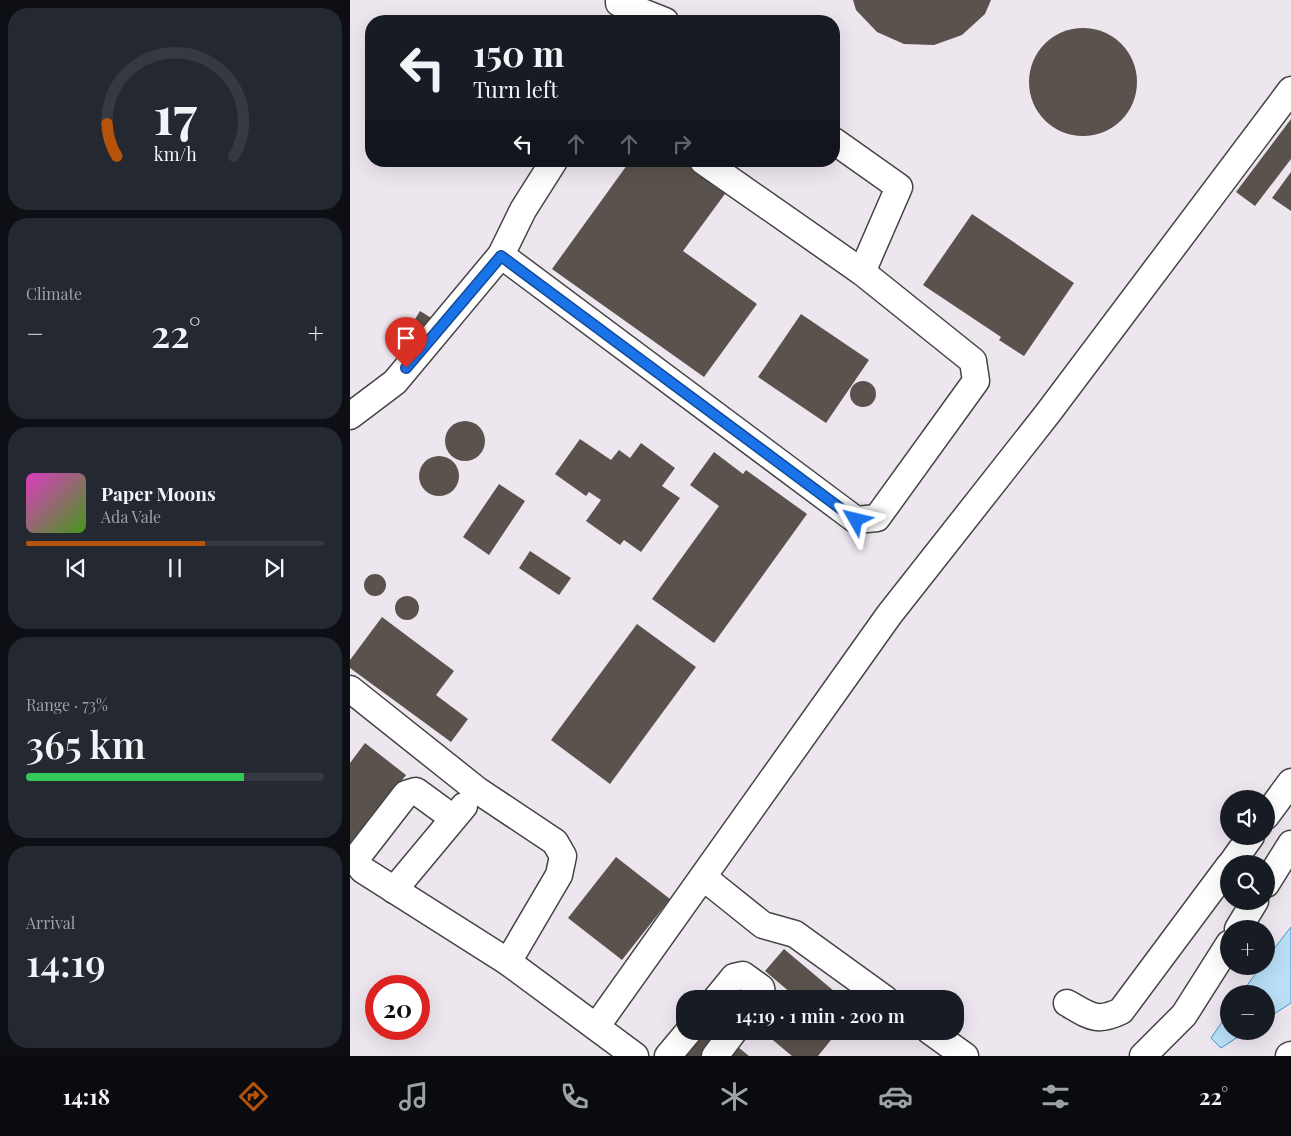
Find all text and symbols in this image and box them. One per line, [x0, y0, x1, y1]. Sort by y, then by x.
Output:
text: 150 m [473, 29, 564, 76]
icon: left [390, 35, 455, 100]
text: Turn left [473, 74, 558, 104]
text: 17 [153, 79, 197, 148]
icon: left [509, 130, 537, 158]
icon: ahead [562, 130, 590, 158]
icon: ahead [615, 130, 643, 158]
icon: right [668, 130, 696, 158]
text: km/h [154, 142, 197, 165]
text: Climate [26, 283, 82, 304]
text: 22° [151, 307, 201, 358]
text: − [26, 314, 44, 351]
text: + [308, 314, 324, 351]
pin [385, 317, 427, 368]
icon: arrive [392, 324, 420, 352]
text: Paper Moons [101, 480, 216, 506]
position arrow [829, 493, 881, 545]
text: Ada Vale [101, 506, 161, 527]
icon: previous [62, 554, 90, 582]
icon: pause [161, 554, 189, 582]
icon: next [260, 554, 288, 582]
text: Range · 73% [26, 694, 108, 715]
text: 365 km [26, 718, 146, 769]
map controls [1220, 790, 1275, 1040]
button: sound [1220, 790, 1275, 845]
button: search [1220, 855, 1275, 910]
text: Arrival [26, 912, 75, 933]
button: + [1220, 920, 1275, 975]
text: 14:19 [26, 936, 106, 987]
speed limit sign: 20 [365, 975, 430, 1040]
button: − [1220, 985, 1275, 1040]
text: 14:19 · 1 min · 200 m [735, 1002, 905, 1028]
icon: directions [236, 1079, 271, 1114]
icon: music [396, 1079, 431, 1114]
icon: phone [557, 1079, 592, 1114]
icon: climate [717, 1079, 752, 1114]
icon: car [878, 1079, 913, 1114]
icon: filters [1038, 1079, 1073, 1114]
text: 14:18 [63, 1081, 110, 1111]
text: 22° [1199, 1081, 1228, 1111]

